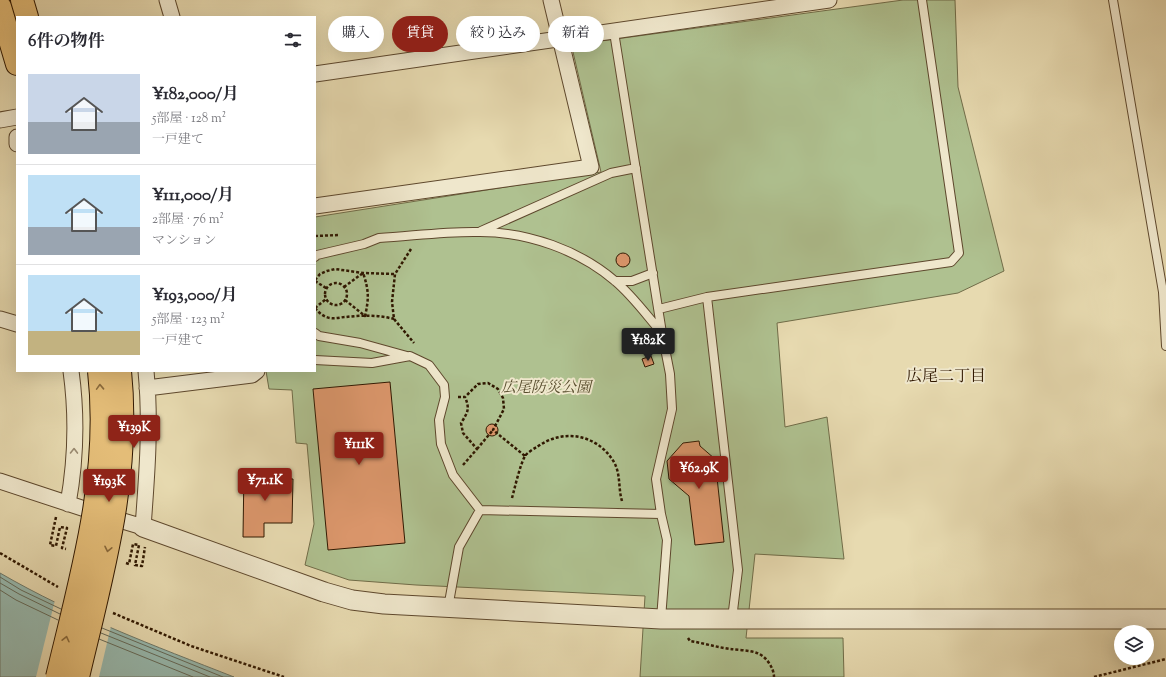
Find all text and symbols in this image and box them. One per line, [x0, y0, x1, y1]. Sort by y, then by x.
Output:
chip: 購入 [328, 16, 384, 52]
chip: 賃貸 [392, 16, 448, 52]
chip: 絞り込み [456, 16, 540, 52]
chip: 新着 [548, 16, 604, 52]
icon: filters [282, 29, 304, 51]
text: 6件の物件 [28, 30, 104, 54]
text: ¥182,000/月 [152, 83, 239, 107]
icon: home [60, 90, 108, 138]
text: 5部屋 · 128 m² [152, 110, 226, 128]
text: 一戸建て [152, 131, 204, 149]
text: ¥111,000/月 [152, 184, 234, 208]
icon: home [60, 191, 108, 239]
text: 2部屋 · 76 m² [152, 211, 224, 229]
text: マンション [152, 232, 216, 250]
text: ¥193,000/月 [152, 284, 238, 308]
icon: home [60, 291, 108, 339]
text: 5部屋 · 123 m² [152, 311, 225, 329]
pin: ¥182K [620, 328, 676, 362]
text: 一戸建て [152, 332, 204, 350]
text: ¥182K [631, 332, 665, 350]
district label: 広尾二丁目 [906, 366, 986, 389]
park label: 広尾防災公園 [501, 378, 594, 399]
one-way arrow [96, 384, 105, 390]
pin: ¥139K [106, 415, 162, 449]
text: ¥139K [117, 419, 151, 437]
pin: ¥111K [331, 432, 387, 466]
text: ¥111K [343, 436, 375, 454]
one-way arrow [70, 448, 78, 454]
pin: ¥62.9K [666, 456, 732, 490]
text: ¥62.9K [679, 460, 719, 478]
pin: ¥71.1K [232, 468, 298, 502]
pin: ¥193K [81, 469, 137, 503]
text: ¥71.1K [247, 472, 283, 490]
text: ¥193K [92, 473, 126, 491]
one-way arrow [104, 546, 112, 552]
map controls [1114, 625, 1154, 665]
button: layers [1114, 625, 1154, 665]
one-way arrow [61, 636, 70, 643]

